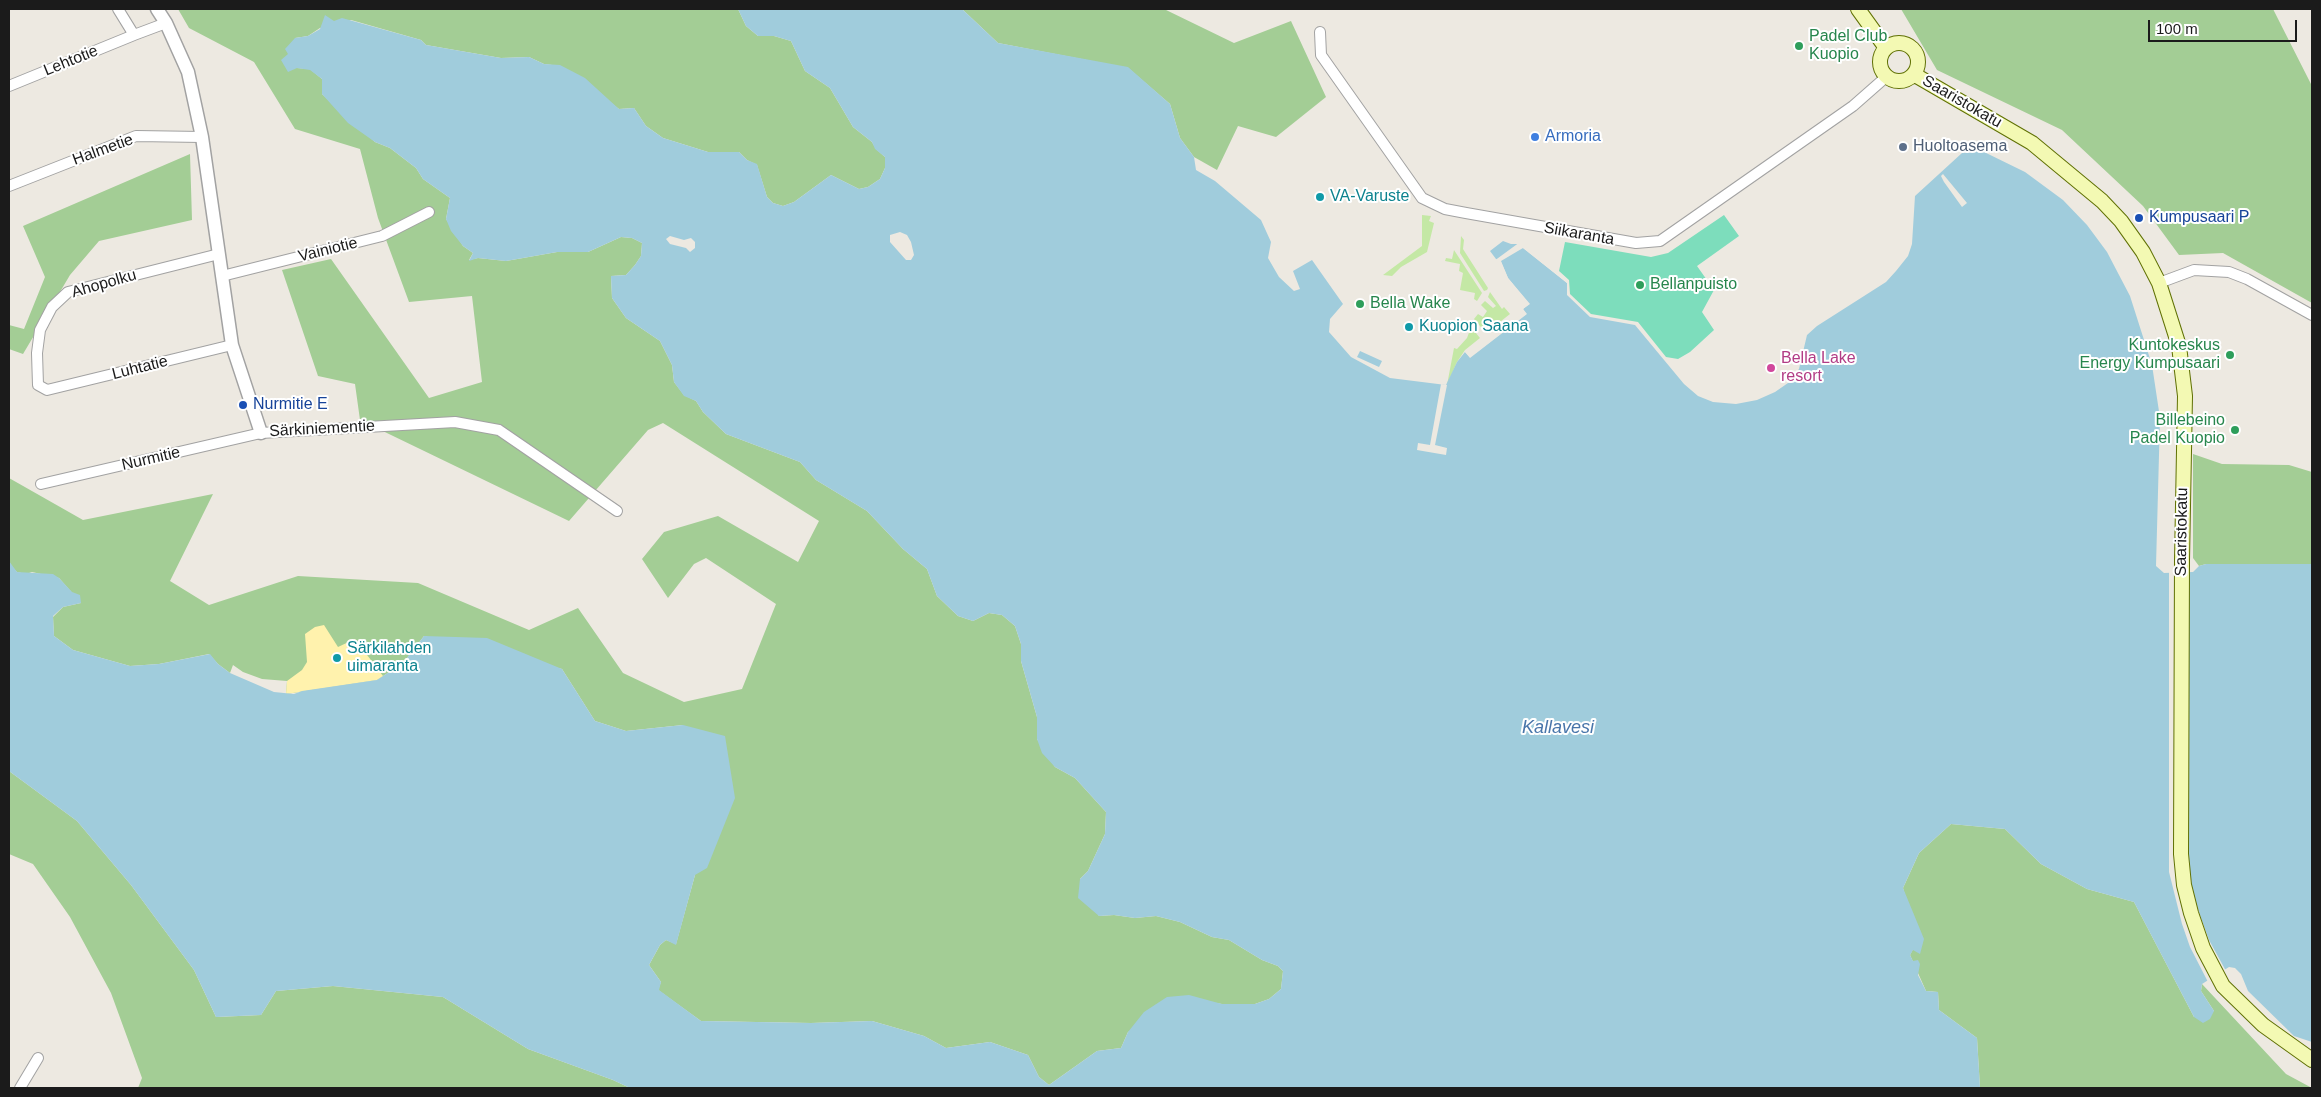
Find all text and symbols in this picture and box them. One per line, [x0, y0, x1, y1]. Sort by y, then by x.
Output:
scale bar [2151, 10, 2300, 42]
text: 100 m [2156, 20, 2198, 37]
place label: Padel Club Kuopio [1809, 27, 1887, 65]
marker: Padel Club Kuopio [1793, 40, 1805, 52]
street label: Lehtotie [41, 41, 101, 81]
street label: Saaristokatu [1919, 71, 2005, 133]
place label: Armoria [1545, 127, 1601, 147]
street label: Halmetie [70, 130, 136, 170]
marker: Armoria [1529, 131, 1541, 143]
place label: Huoltoasema [1913, 137, 2007, 157]
marker: Huoltoasema [1897, 141, 1909, 153]
place label: VA-Varuste [1330, 187, 1409, 207]
marker: VA-Varuste [1314, 191, 1326, 203]
place label: Kumpusaari P [2149, 208, 2249, 228]
marker: Kumpusaari P [2133, 212, 2145, 224]
street label: Siikaranta [1542, 218, 1616, 250]
street label: Vainiotie [296, 233, 360, 267]
street label: Ahopolku [69, 266, 139, 302]
place label: Bellanpuisto [1650, 275, 1737, 295]
marker: Bellanpuisto [1634, 279, 1646, 291]
place label: Bella Wake [1370, 294, 1450, 314]
marker: Bella Wake [1354, 298, 1366, 310]
place label: Kuopion Saana [1419, 317, 1528, 337]
marker: Kuopion Saana [1403, 321, 1415, 333]
place label: Kuntokeskus Energy Kumpusaari [2079, 336, 2220, 374]
place label: Bella Lake resort [1781, 349, 1856, 387]
marker: Kuntokeskus Energy Kumpusaari [2224, 349, 2236, 361]
street label: Luhtatie [110, 352, 170, 384]
marker: Bella Lake resort [1765, 362, 1777, 374]
place label: Nurmitie E [253, 395, 328, 415]
marker: Nurmitie E [237, 399, 249, 411]
place label: Billebeino Padel Kuopio [2130, 411, 2225, 449]
street label: Särkiniementie [269, 417, 375, 441]
marker: Billebeino Padel Kuopio [2229, 424, 2241, 436]
street label: Nurmitie [120, 443, 182, 475]
street label: Saaristokatu [2172, 487, 2192, 577]
place label: Särkilahden uimaranta [347, 639, 432, 677]
marker: Särkilahden uimaranta [331, 652, 343, 664]
water label: Kallavesi [1522, 717, 1594, 739]

